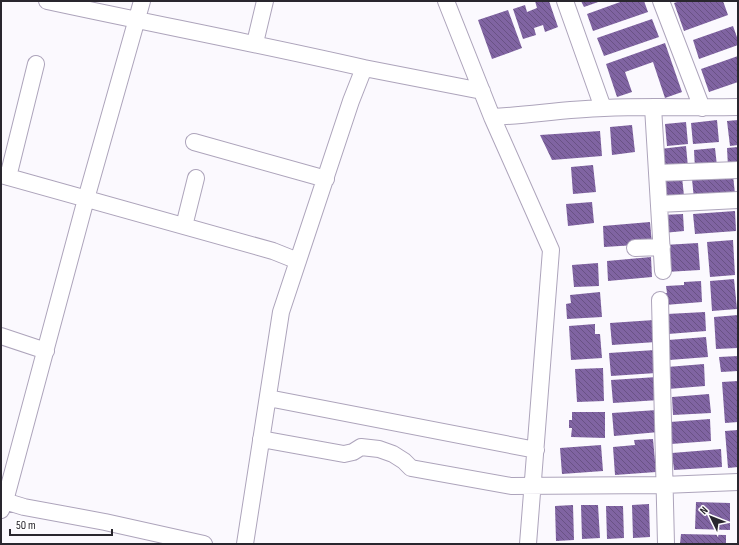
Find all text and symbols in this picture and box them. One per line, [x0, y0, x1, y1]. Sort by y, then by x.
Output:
north arrow [691, 497, 731, 537]
text: N [697, 504, 711, 517]
scale bar [10, 511, 112, 537]
text: 50 m [16, 518, 36, 533]

